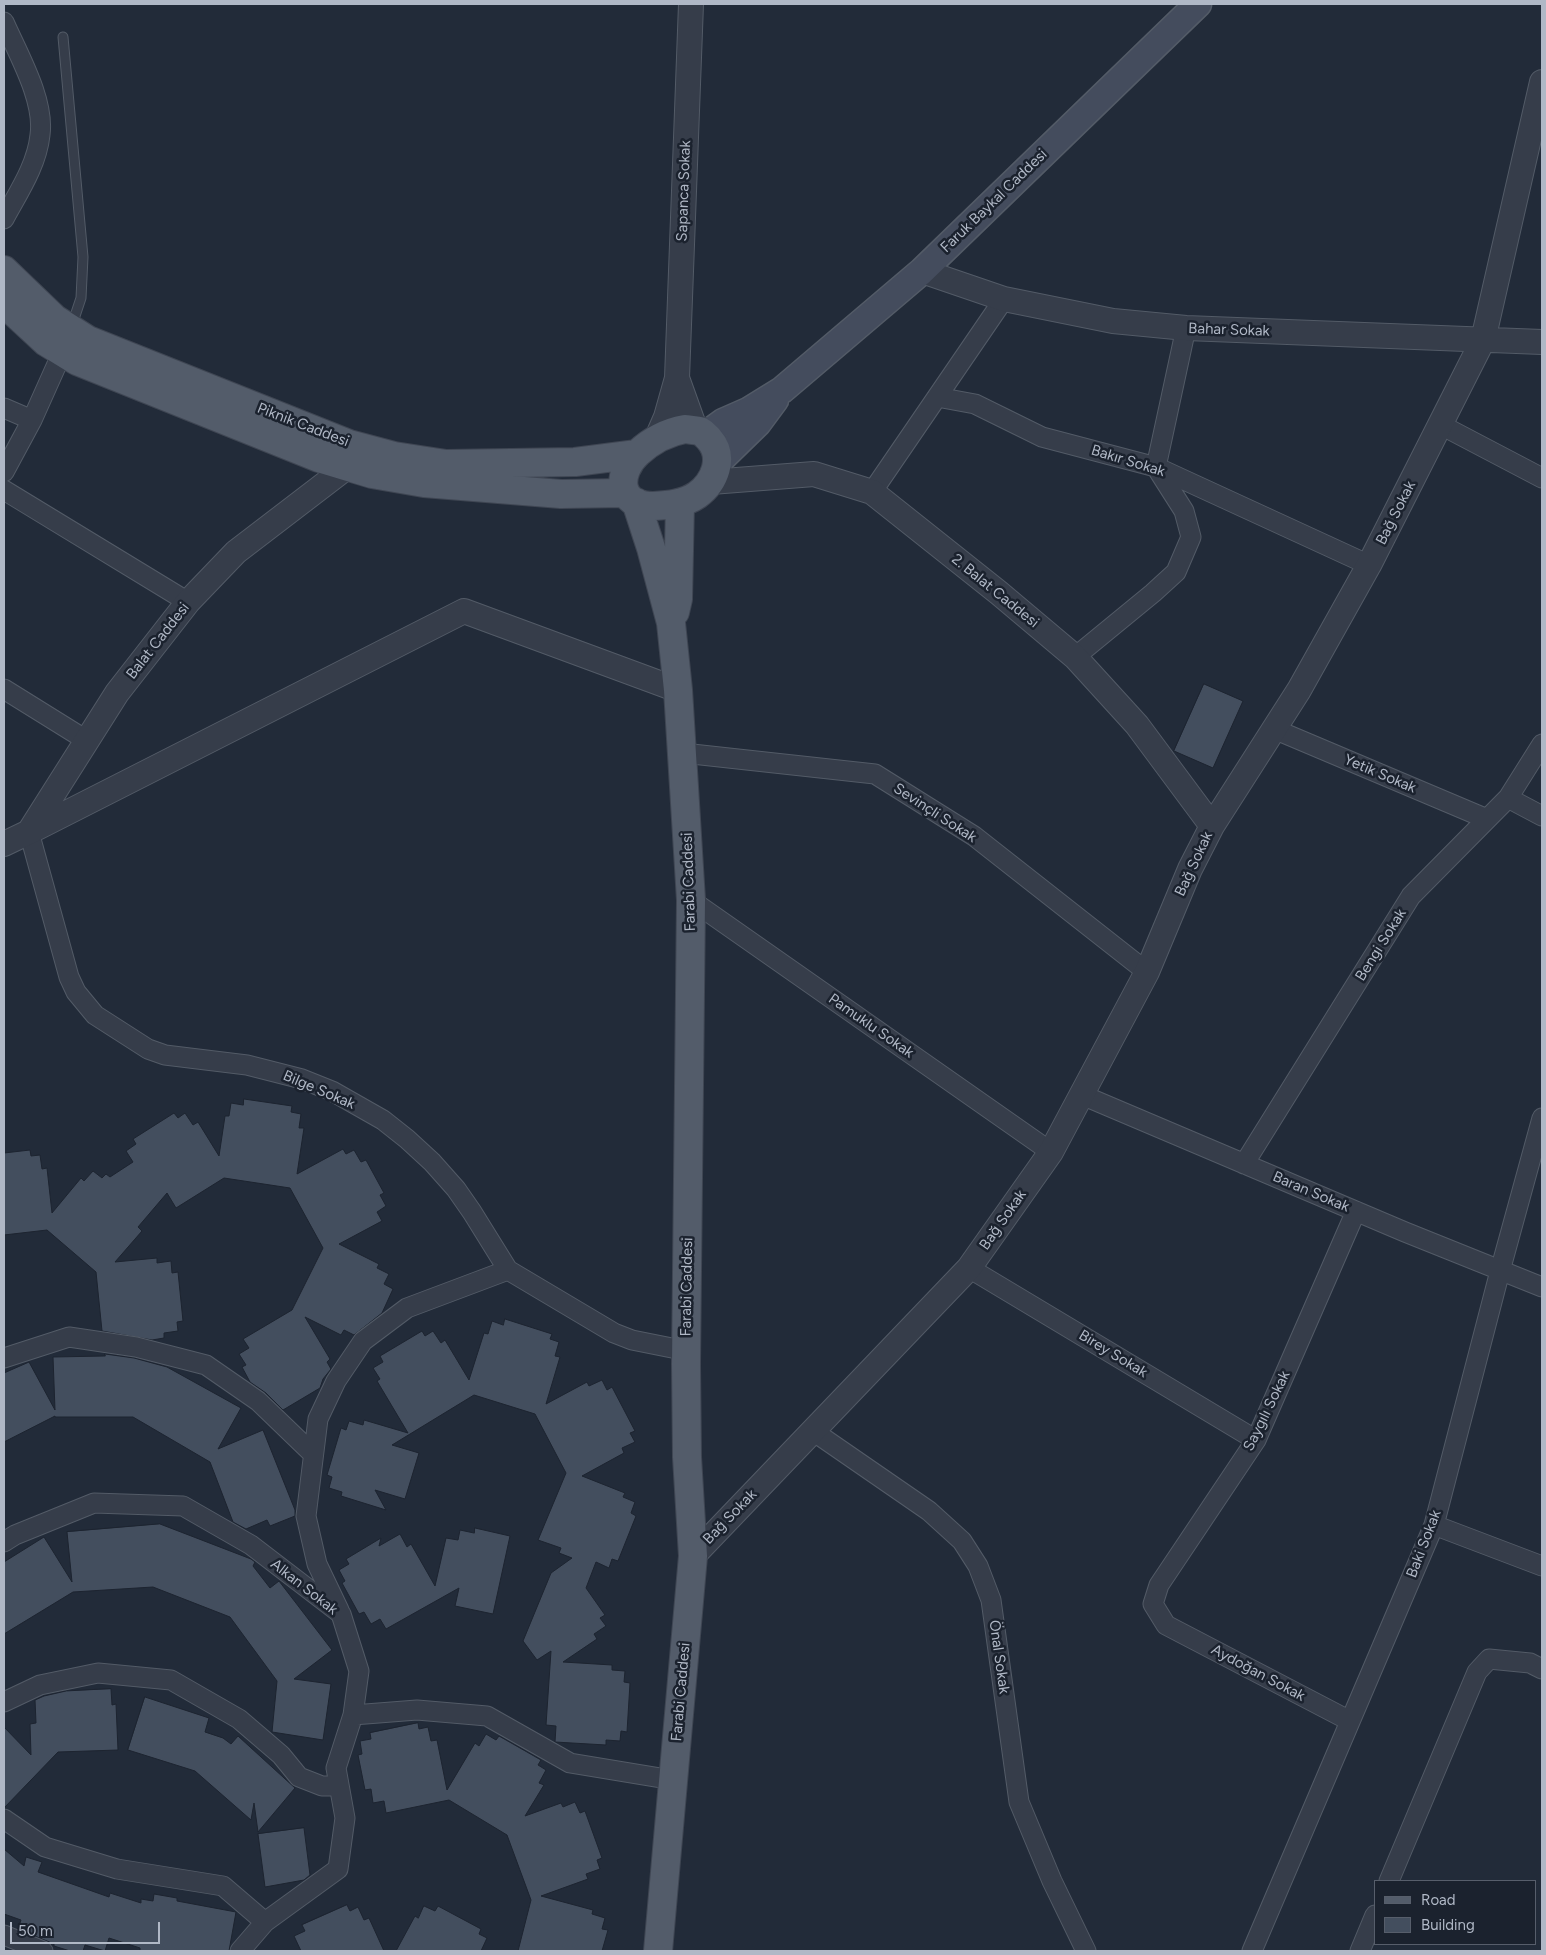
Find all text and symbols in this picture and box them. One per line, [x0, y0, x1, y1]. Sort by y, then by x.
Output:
street label: Sapanca Sokak [673, 140, 695, 242]
street label: Faruk Baykal Caddesi [937, 145, 1051, 257]
street label: Bahar Sokak [1188, 320, 1270, 340]
street label: Piknik Caddesi [255, 399, 351, 451]
street label: Bakır Sokak [1089, 441, 1167, 481]
street label: Bağ Sokak [1372, 478, 1420, 548]
street label: 2. Balat Caddesi [948, 550, 1042, 632]
street label: Balat Caddesi [123, 599, 193, 683]
street label: Yetik Sokak [1341, 751, 1419, 797]
street label: Sevinçli Sokak [890, 779, 980, 847]
street label: Bağ Sokak [1171, 829, 1217, 899]
street label: Farabi Caddesi [678, 832, 700, 932]
street label: Bengi Sokak [1352, 906, 1410, 984]
street label: Pamuklu Sokak [825, 990, 917, 1062]
street label: Bilge Sokak [280, 1067, 358, 1113]
street label: Baran Sokak [1270, 1168, 1352, 1216]
street label: Bağ Sokak [976, 1186, 1030, 1254]
street label: Farabi Caddesi [677, 1237, 697, 1337]
street label: Birey Sokak [1075, 1326, 1151, 1382]
street label: Saygılı Sokak [1240, 1368, 1294, 1454]
street label: Bağ Sokak [699, 1486, 761, 1548]
street label: Baki Sokak [1403, 1508, 1445, 1580]
street label: Alkan Sokak [267, 1555, 341, 1619]
street label: Önal Sokak [985, 1619, 1013, 1695]
street label: Aydoğan Sokak [1208, 1641, 1308, 1705]
street label: Farabi Caddesi [668, 1642, 694, 1742]
legend [1374, 1880, 1536, 1945]
text: Road [1421, 1891, 1456, 1909]
scale bar [12, 1912, 162, 1944]
text: Building [1421, 1916, 1475, 1934]
text: 50 m [18, 1922, 53, 1940]

